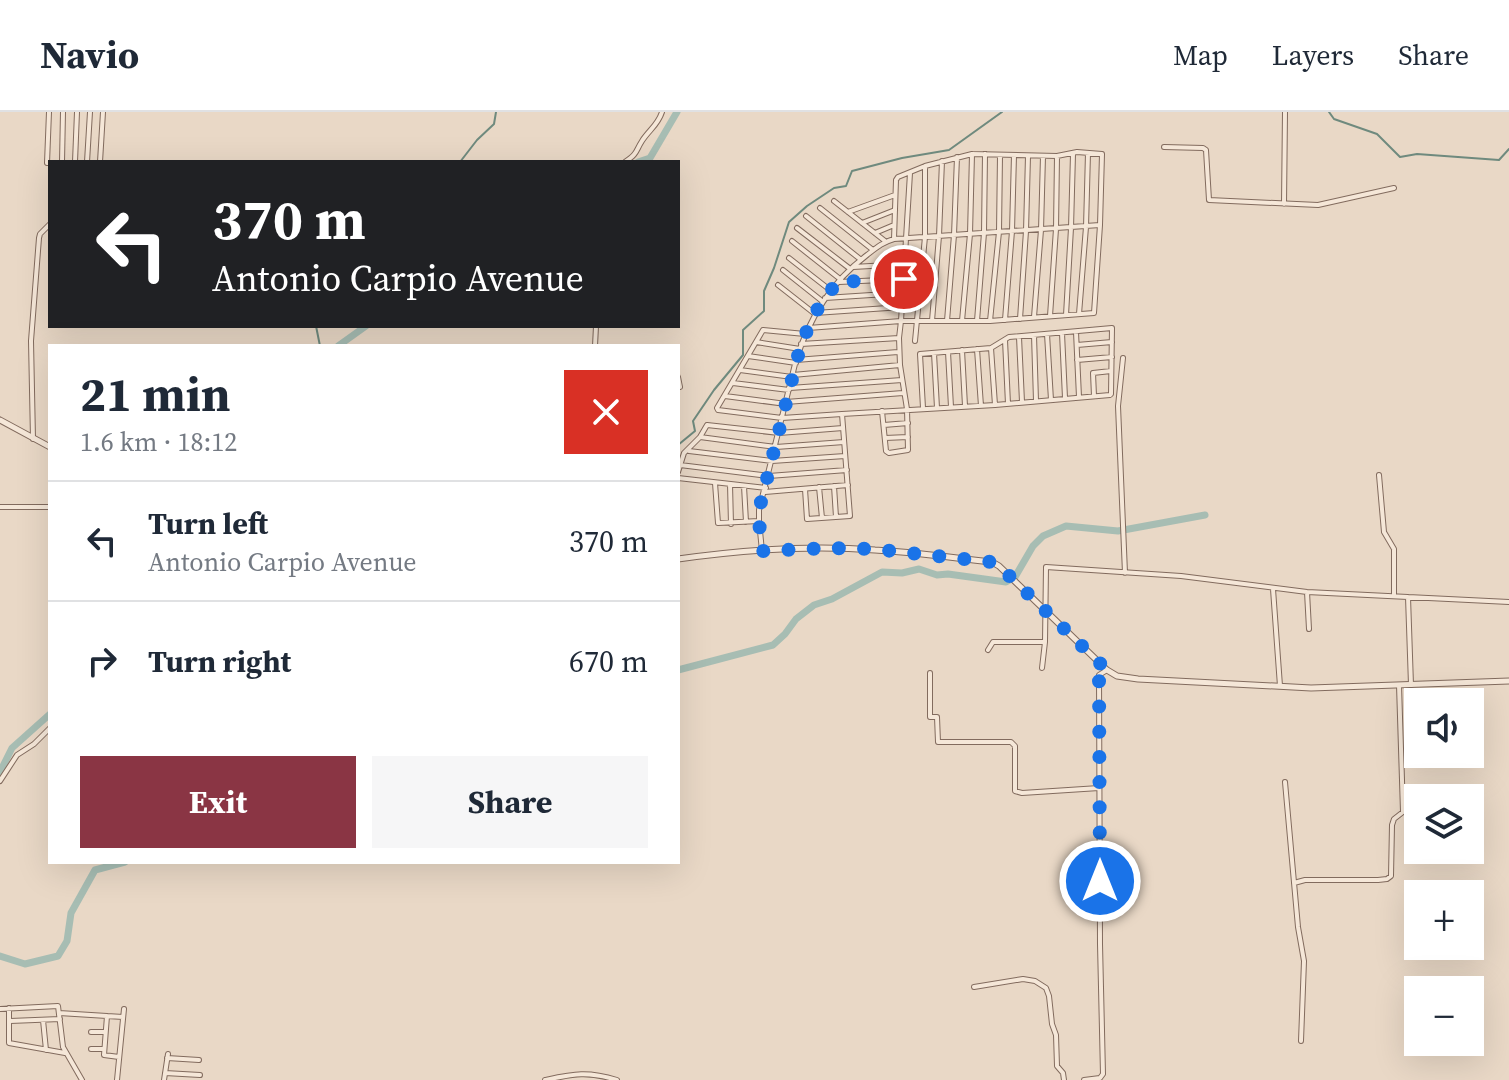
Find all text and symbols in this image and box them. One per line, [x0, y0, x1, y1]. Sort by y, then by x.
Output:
text: Navio [40, 29, 139, 81]
text: Map [1173, 36, 1228, 74]
text: Layers [1272, 36, 1354, 74]
text: Share [1398, 36, 1469, 74]
text: 370 m [212, 181, 366, 258]
icon: left [80, 192, 184, 296]
pin [870, 245, 938, 313]
text: Antonio Carpio Avenue [212, 254, 584, 303]
icon: arrive [882, 257, 926, 301]
text: 21 min [80, 361, 231, 427]
button: close [564, 370, 648, 454]
text: 1.6 km · 18:12 [80, 424, 237, 460]
text: Turn left [148, 503, 268, 544]
icon: left [80, 519, 124, 563]
text: 370 m [569, 521, 648, 562]
text: Antonio Carpio Avenue [148, 544, 417, 580]
icon: right [80, 639, 124, 683]
text: Turn right [148, 641, 291, 682]
text: 670 m [569, 641, 648, 682]
map controls [1404, 688, 1484, 1056]
button: sound [1404, 688, 1484, 768]
button: Exit [80, 756, 356, 848]
button: Share [372, 756, 648, 848]
button: layers [1404, 784, 1484, 864]
position arrow [1058, 839, 1142, 923]
button: + [1404, 880, 1484, 960]
button: − [1404, 976, 1484, 1056]

